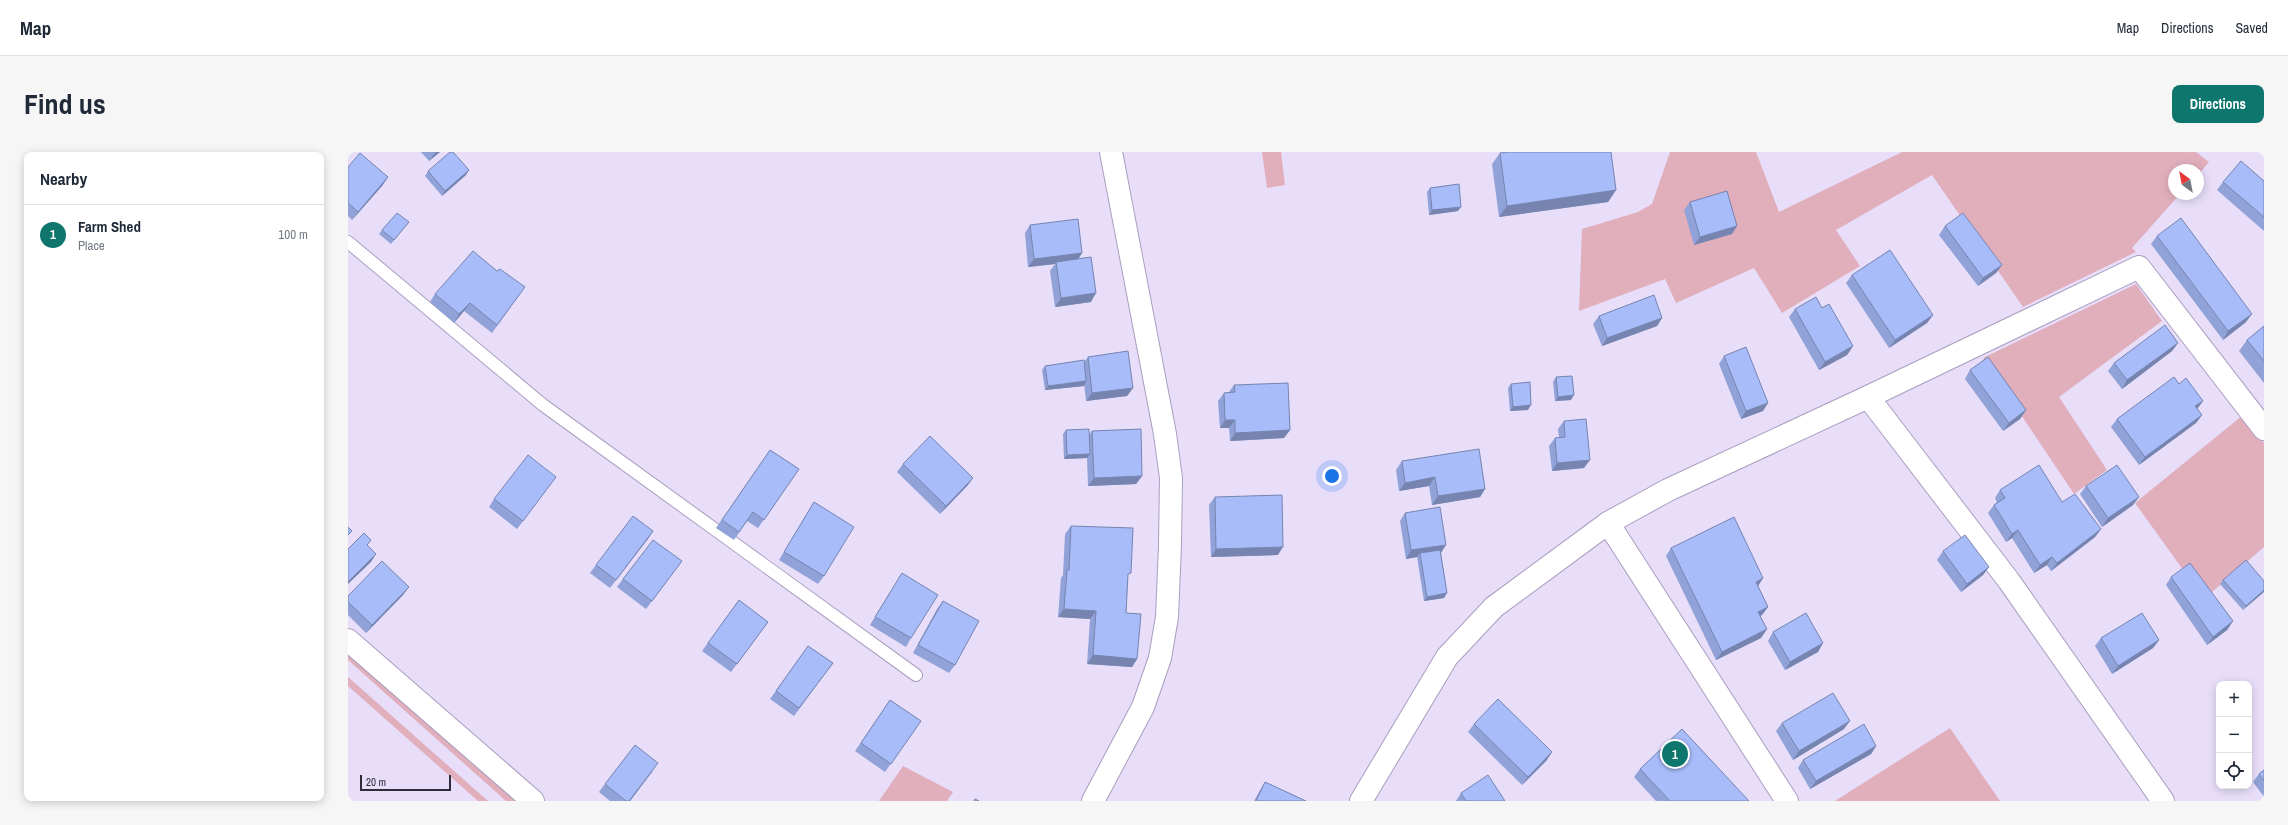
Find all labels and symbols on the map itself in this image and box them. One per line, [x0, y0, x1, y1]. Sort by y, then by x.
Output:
north arrow [2168, 164, 2204, 200]
your location [1322, 466, 1342, 486]
pin: 1 [1662, 739, 1688, 769]
scale bar [360, 773, 451, 792]

